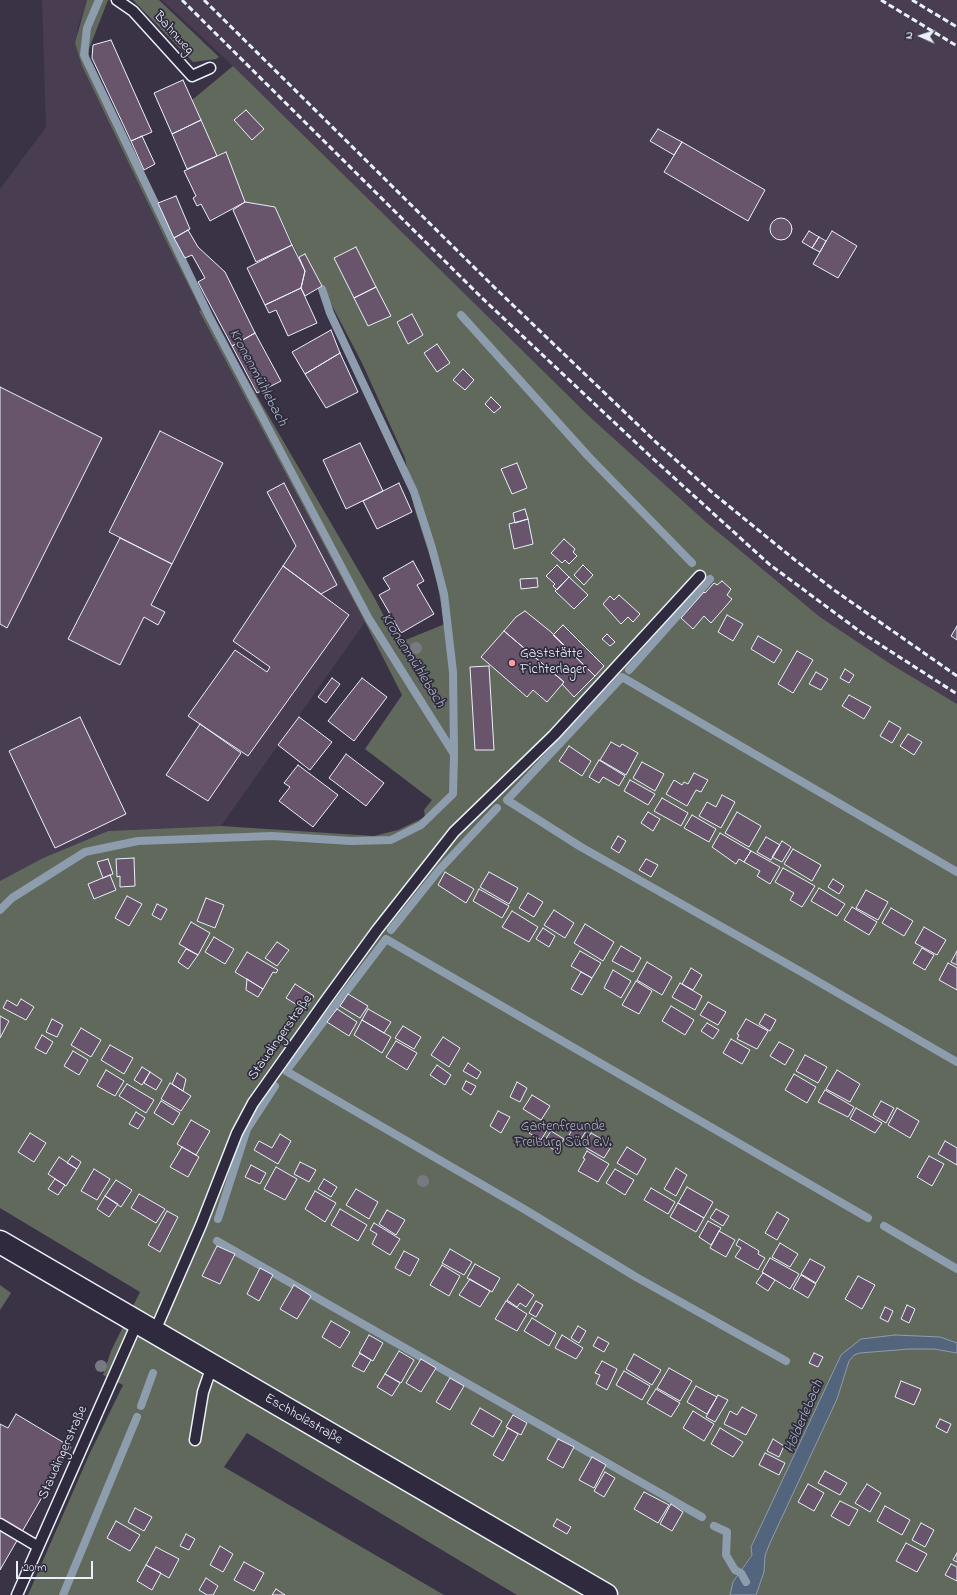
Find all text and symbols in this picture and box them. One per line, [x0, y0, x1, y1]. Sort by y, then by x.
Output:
street label: Bahnweg [149, 9, 197, 59]
north arrow [901, 16, 941, 56]
text: N [901, 31, 917, 40]
water label: Kronenmühlebach [224, 326, 290, 430]
water label: Kronenmühlebach [376, 611, 448, 711]
place label: Gaststätte Fichterlager [520, 647, 587, 680]
marker: Gaststätte Fichterlager [507, 658, 517, 668]
street label: Staudingerstraße [245, 992, 317, 1084]
park label: Gartenfreunde Freiburg Süd e.V. [514, 1120, 612, 1152]
water label: Hölderlebach [782, 1378, 828, 1456]
street label: Eschholzstraße [261, 1391, 345, 1449]
street label: Staudingerstraße [36, 1404, 92, 1502]
scale bar [18, 1553, 95, 1579]
text: 20 m [23, 1559, 46, 1577]

